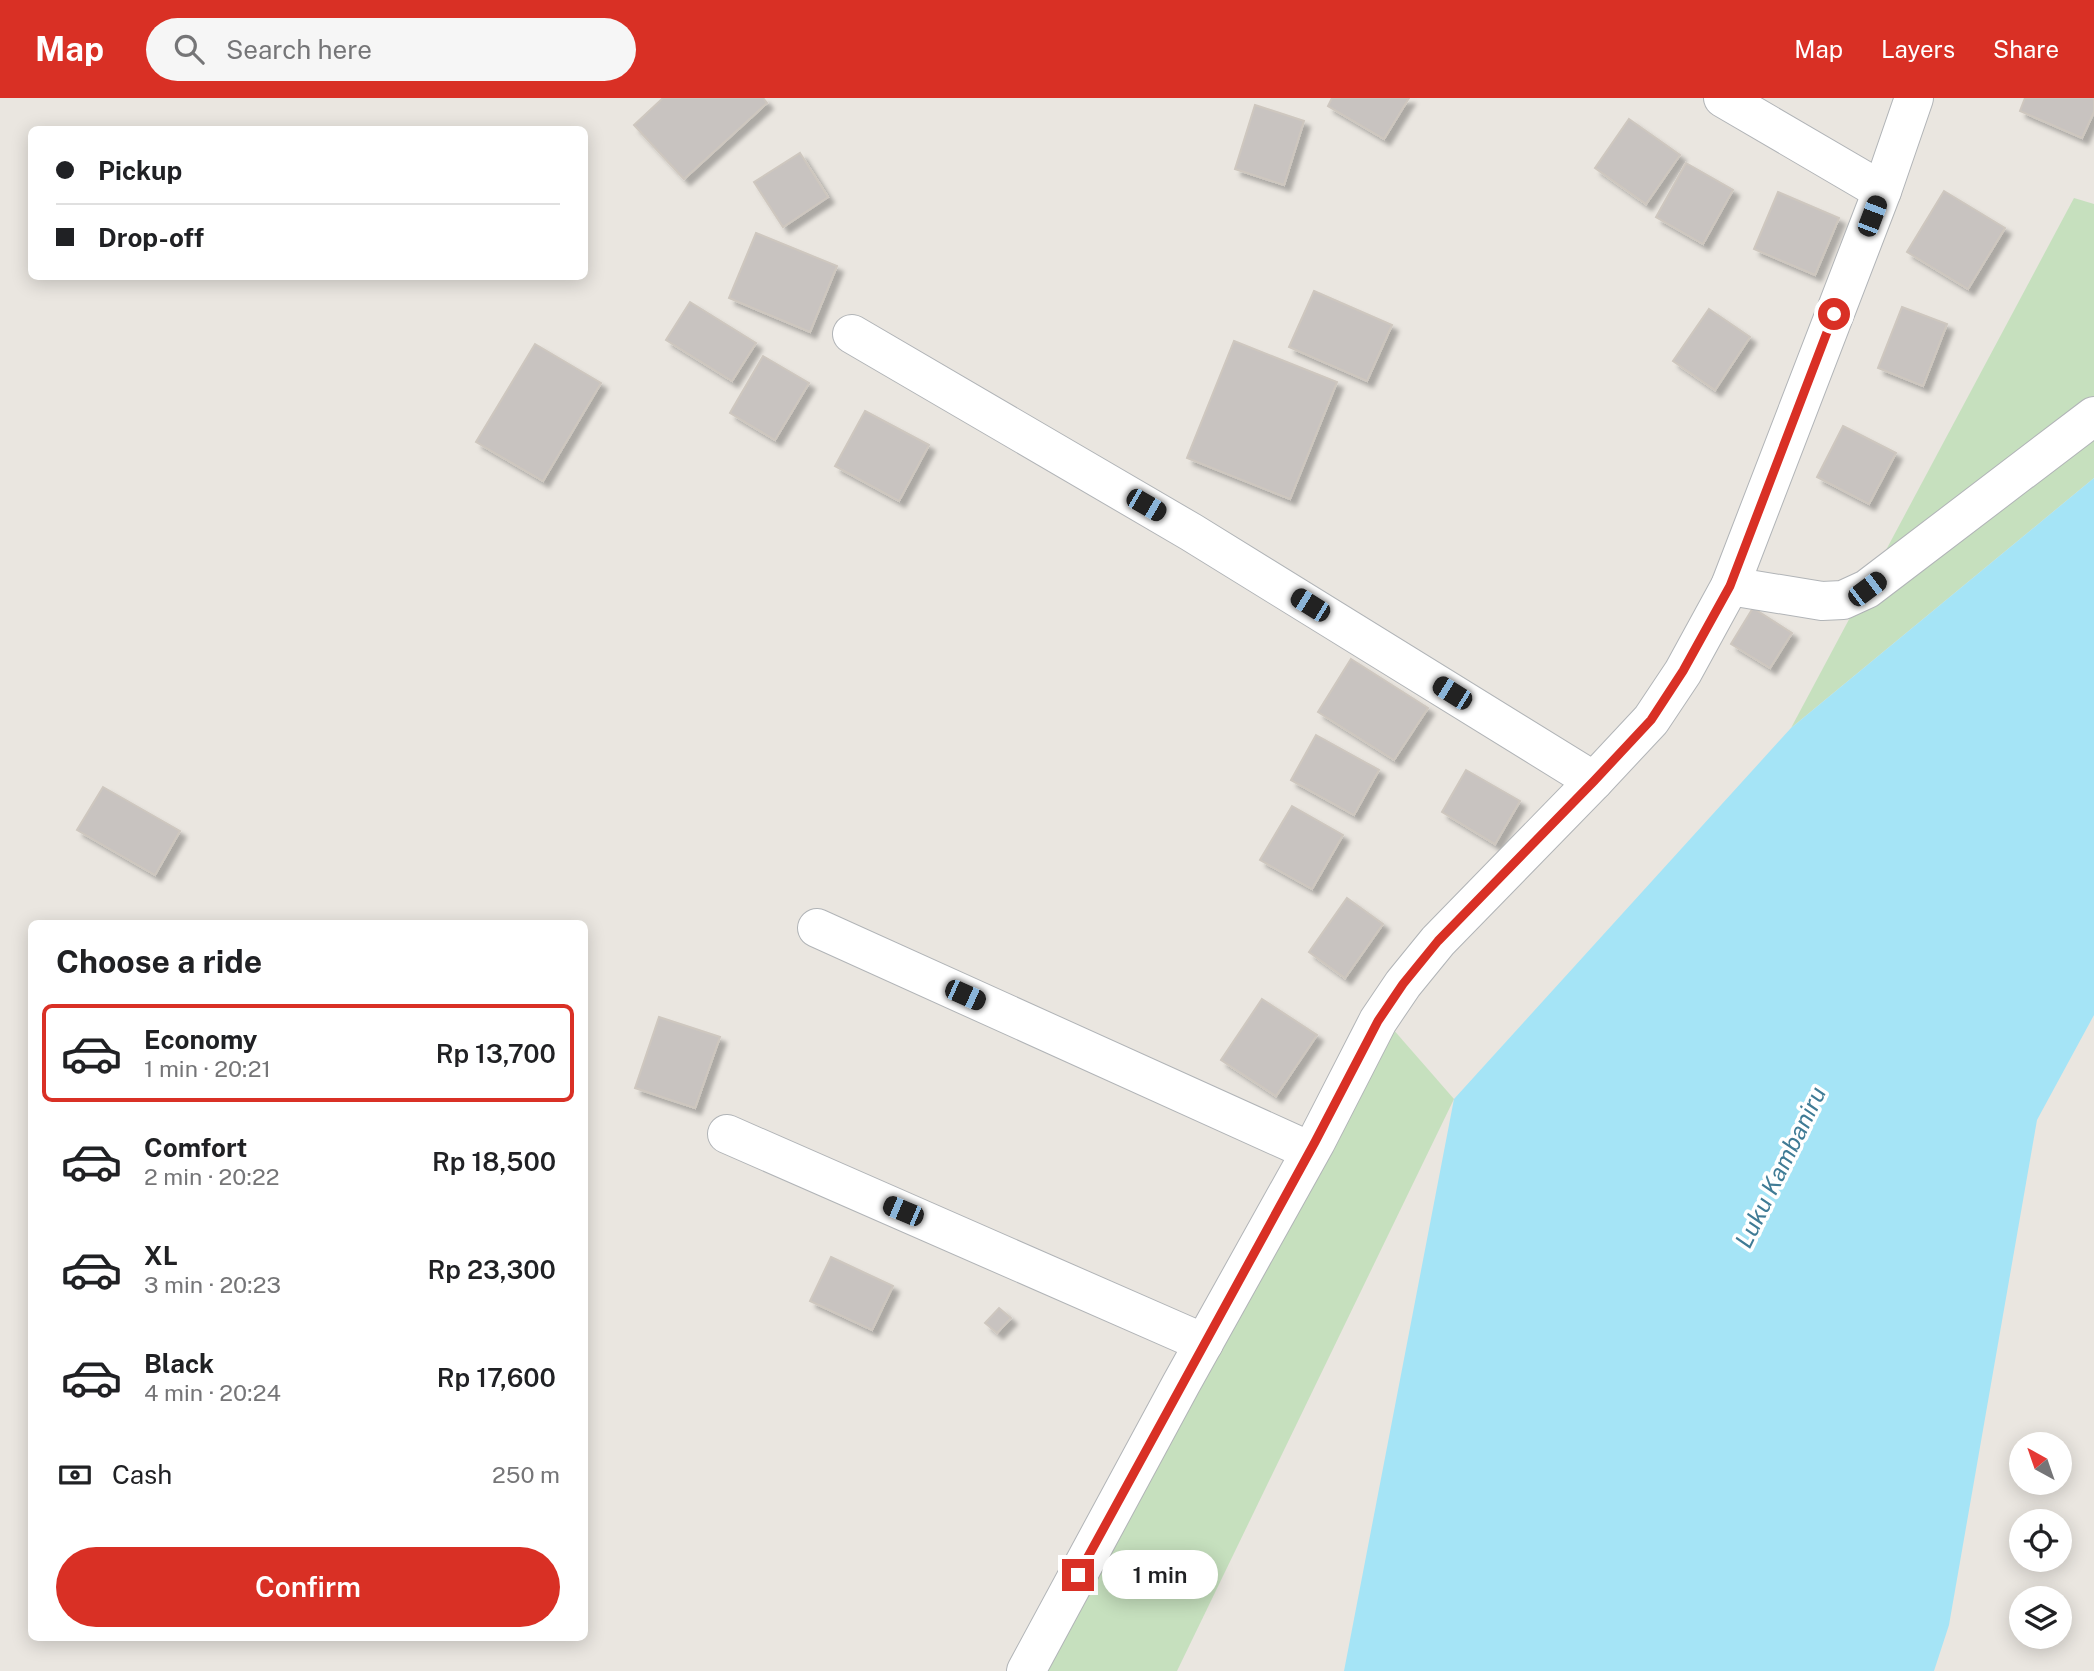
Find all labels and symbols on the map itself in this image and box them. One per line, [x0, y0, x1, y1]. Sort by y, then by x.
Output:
car [1855, 193, 1890, 239]
route start [1818, 298, 1850, 330]
car [1123, 485, 1170, 525]
car [1844, 568, 1891, 610]
car [1287, 585, 1334, 625]
car [1429, 673, 1476, 713]
car [942, 977, 989, 1013]
water label: Luku Kambaniru [1729, 1082, 1831, 1252]
car [880, 1193, 927, 1229]
north arrow [2009, 1432, 2072, 1494]
callout: 1 min [1102, 1550, 1218, 1600]
route end [1062, 1559, 1094, 1591]

